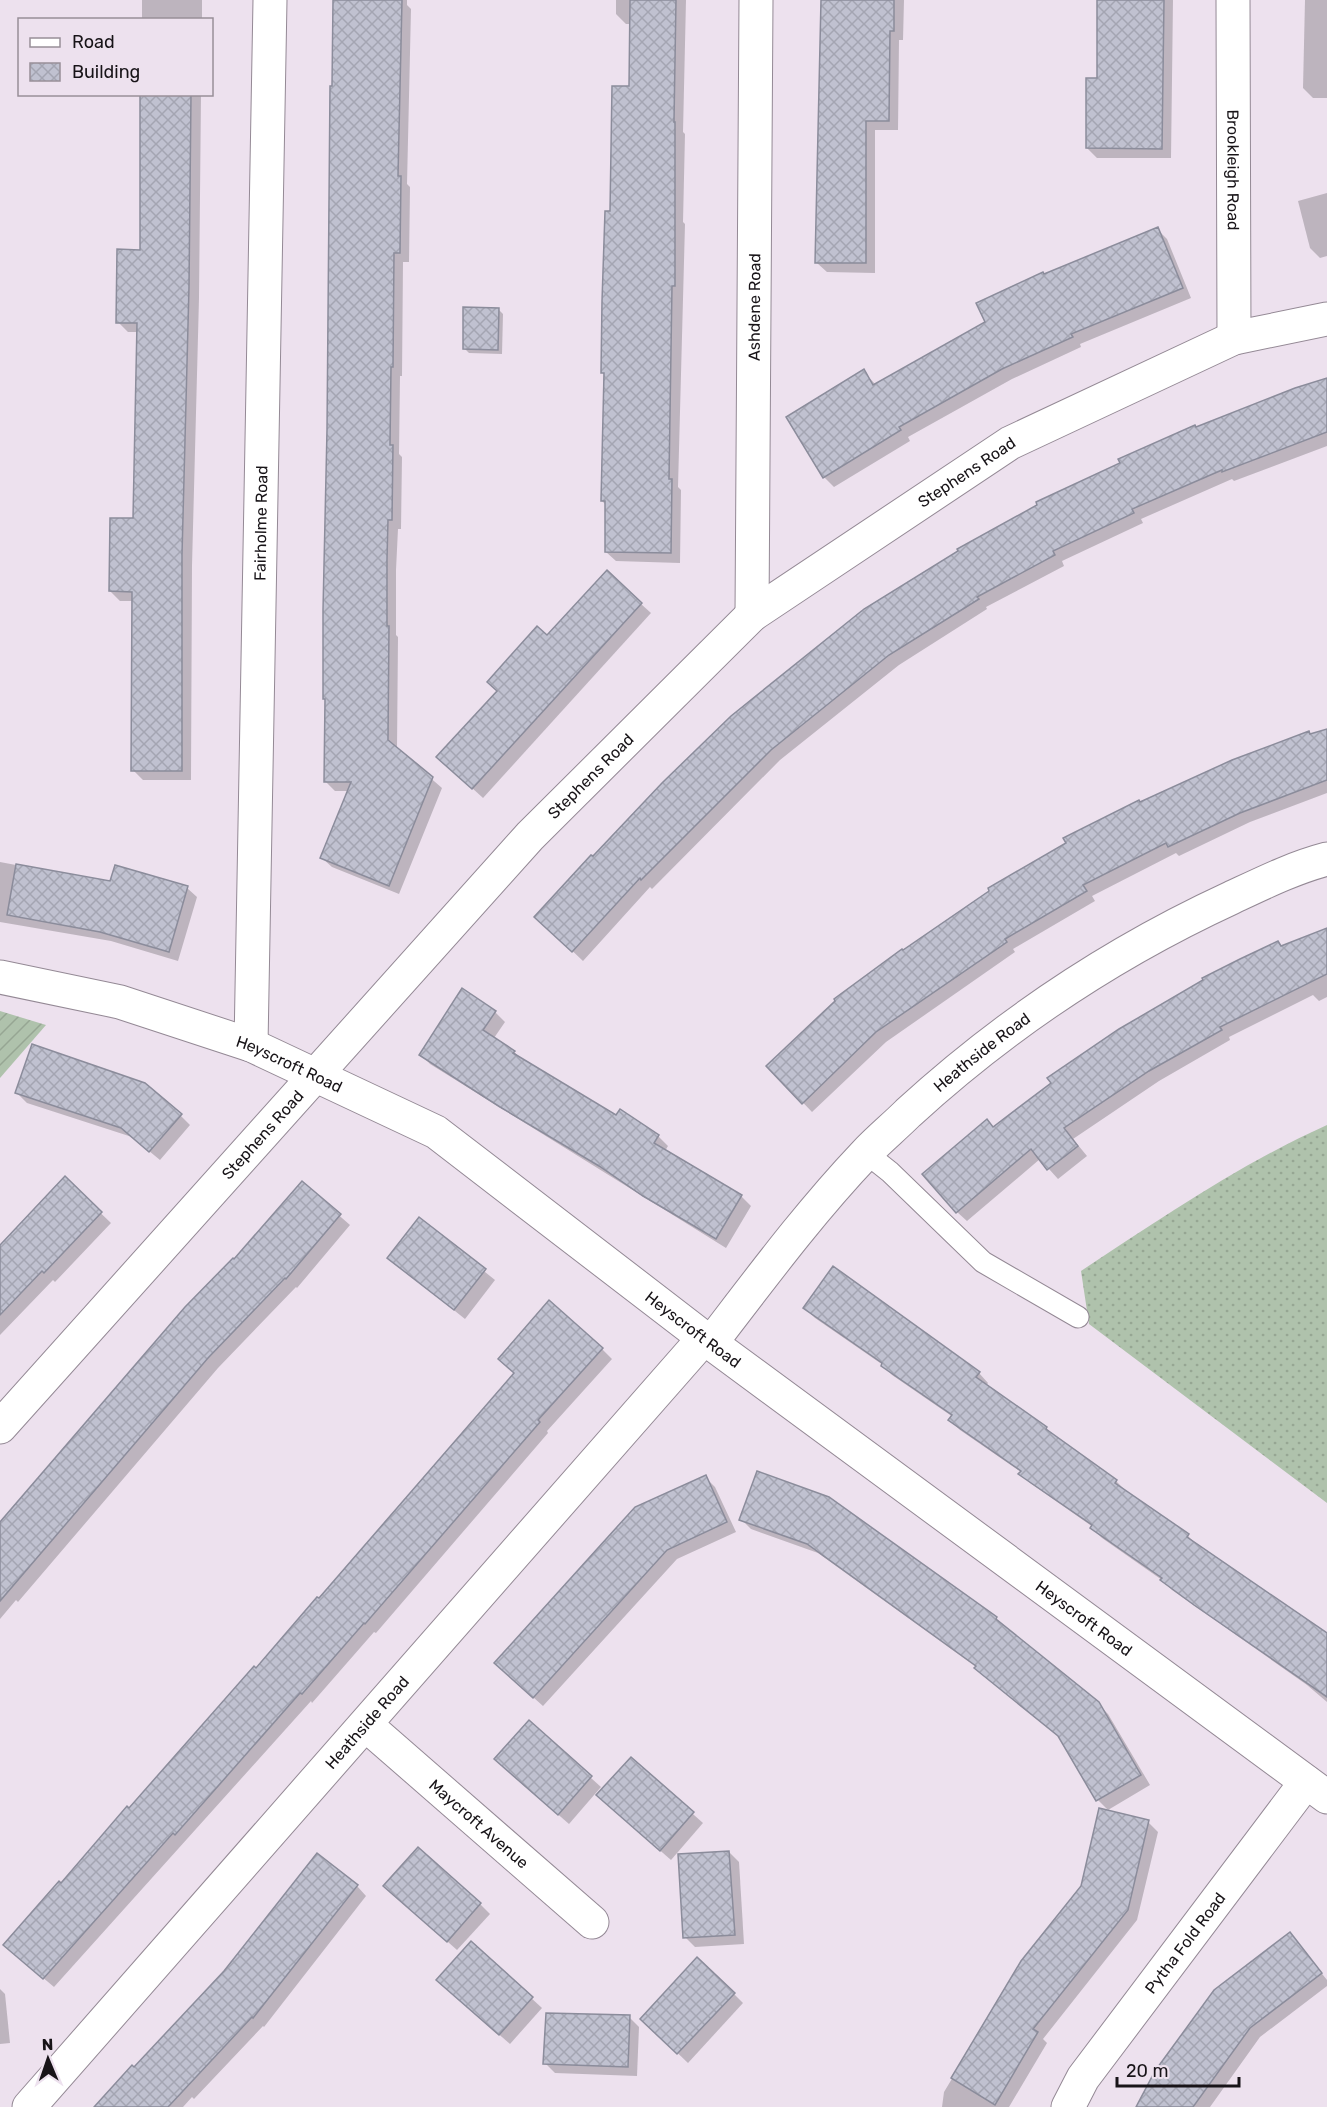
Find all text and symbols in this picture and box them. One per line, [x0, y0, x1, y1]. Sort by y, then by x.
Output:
legend [18, 18, 213, 96]
text: Road [72, 31, 115, 53]
text: Building [72, 61, 140, 83]
street label: Brookleigh Road [1224, 109, 1243, 231]
street label: Ashdene Road [744, 253, 764, 361]
street label: Stephens Road [914, 433, 1019, 511]
street label: Fairholme Road [250, 465, 271, 581]
street label: Stephens Road [544, 729, 637, 823]
street label: Heathside Road [929, 1008, 1034, 1096]
street label: Heyscroft Road [234, 1031, 346, 1096]
street label: Stephens Road [218, 1086, 307, 1183]
street label: Heyscroft Road [642, 1287, 745, 1372]
street label: Heyscroft Road [1032, 1576, 1136, 1660]
street label: Heathside Road [321, 1672, 413, 1773]
street label: Maycroft Avenue [425, 1775, 533, 1872]
street label: Pytha Fold Road [1141, 1888, 1229, 1997]
north arrow [18, 2029, 78, 2089]
text: N [41, 2035, 54, 2054]
scale bar [1117, 2050, 1238, 2088]
text: 20 m [1126, 2060, 1168, 2082]

